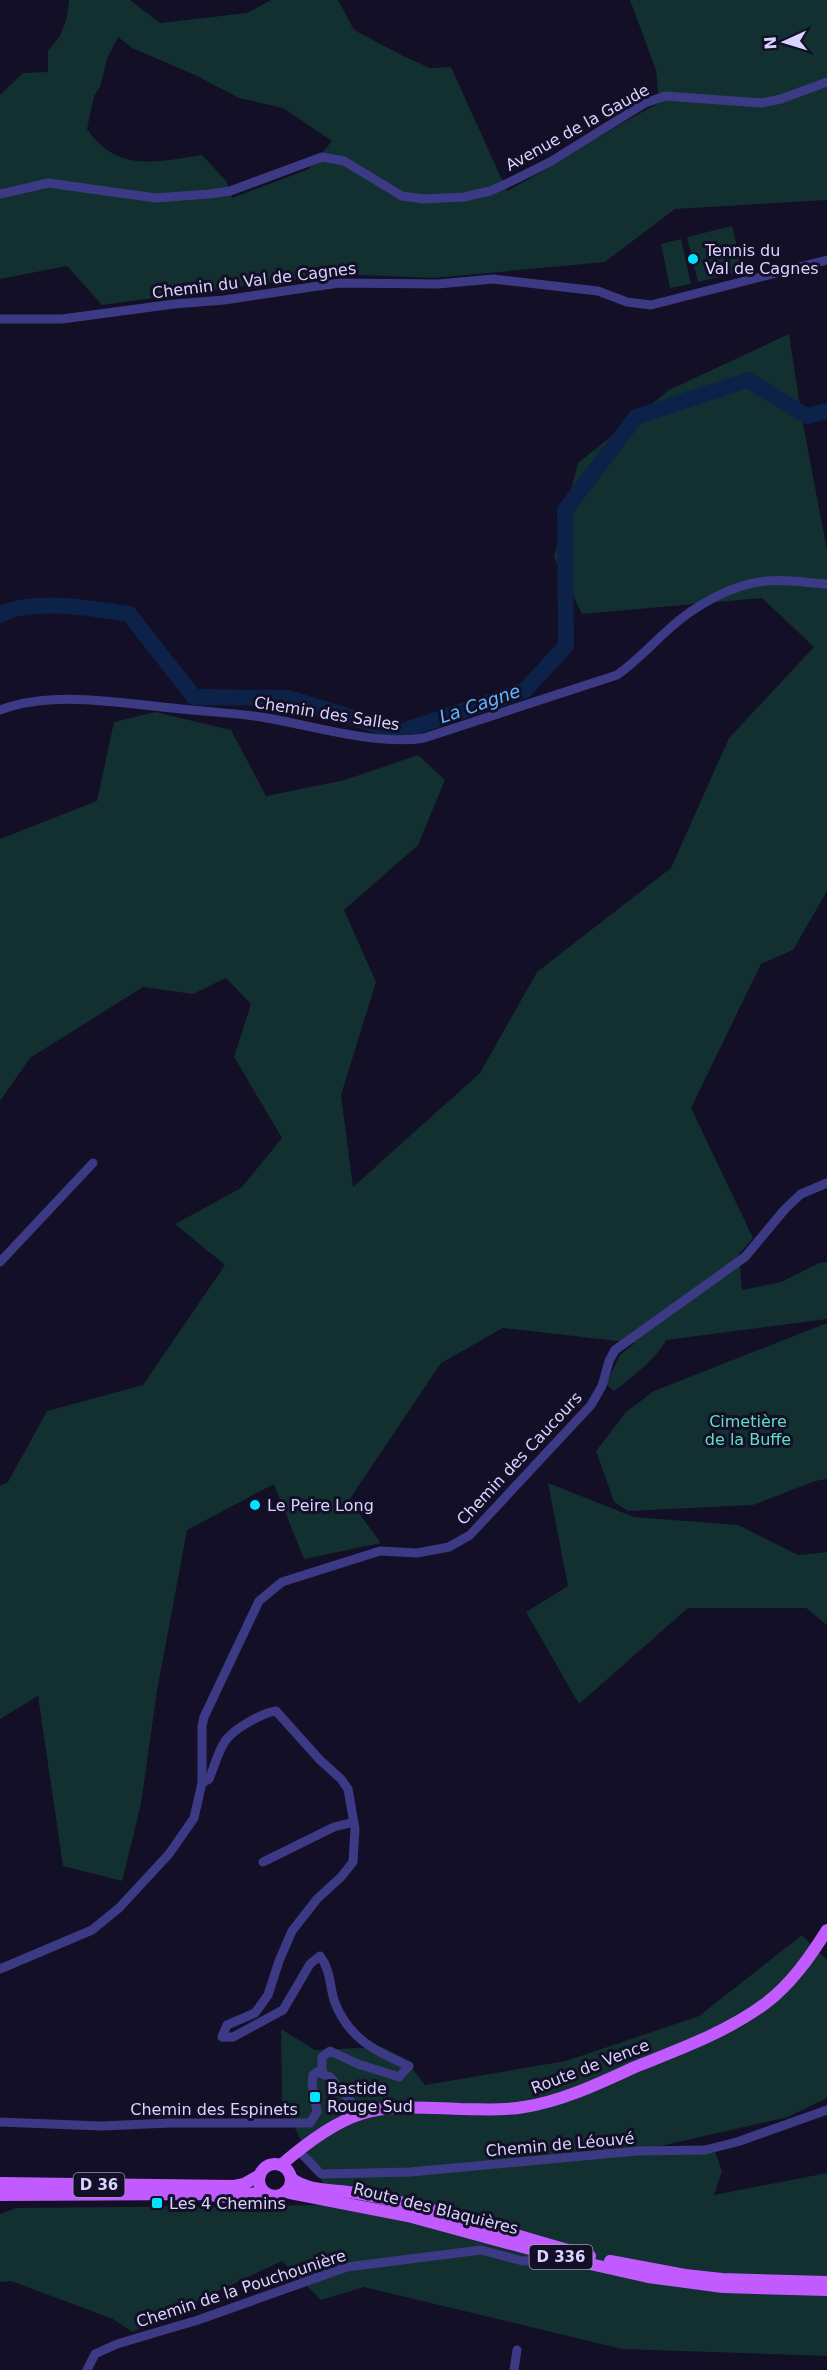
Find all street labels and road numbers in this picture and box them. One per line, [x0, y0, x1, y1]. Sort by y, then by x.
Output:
street label: Avenue de la Gaude [502, 80, 652, 175]
street label: Chemin du Val de Cagnes [151, 259, 357, 302]
street label: Chemin des Salles [253, 693, 401, 734]
street label: Chemin des Caucours [453, 1388, 586, 1529]
street label: Route de Vence [528, 2035, 652, 2098]
street label: Chemin des Espinets [130, 2100, 298, 2119]
street label: Chemin de Léouvé [485, 2129, 635, 2160]
road number: D 36 [74, 2173, 124, 2197]
street label: Route des Blaquières [352, 2179, 520, 2238]
road number: D 336 [530, 2245, 592, 2269]
street label: Chemin de la Pouchounière [134, 2246, 348, 2331]

